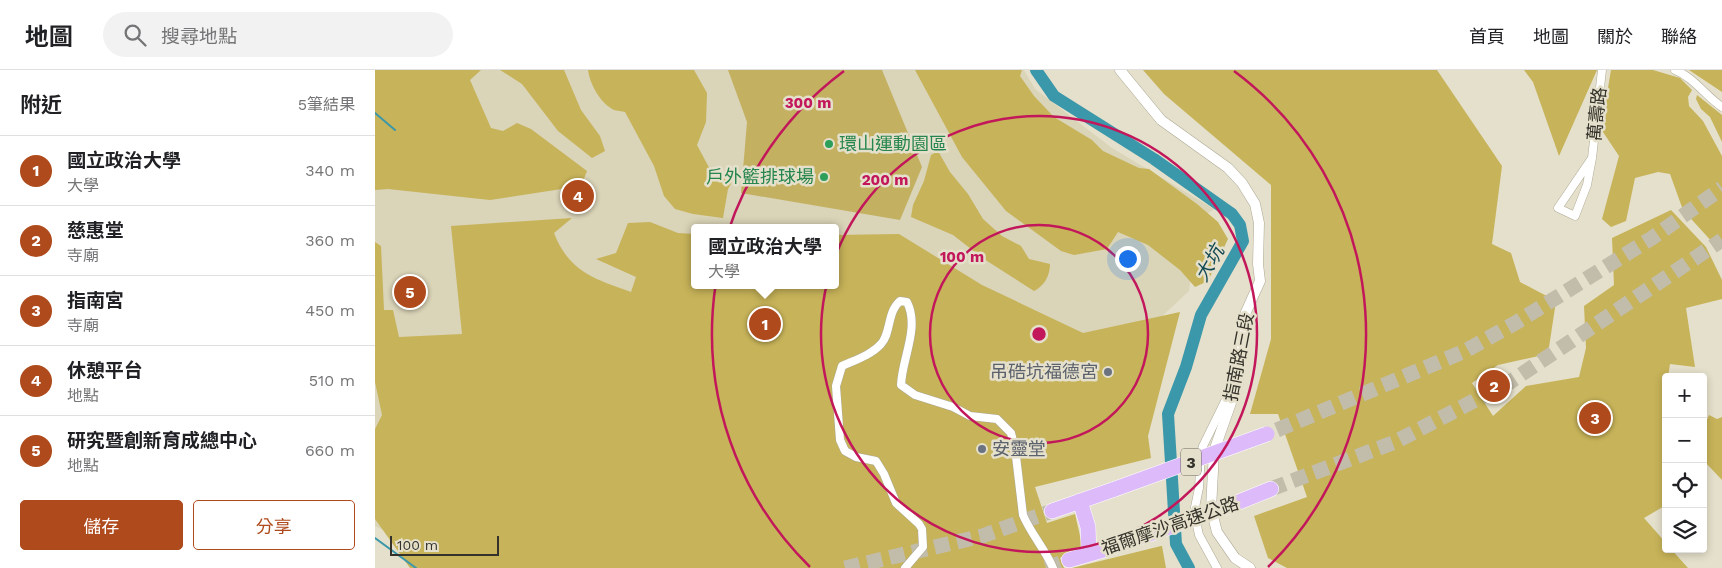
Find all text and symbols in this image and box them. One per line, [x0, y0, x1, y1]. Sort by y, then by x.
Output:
search box [103, 12, 453, 57]
icon: search [121, 21, 149, 49]
text: 地圖 [25, 23, 73, 51]
text: 搜尋地點 [161, 25, 237, 48]
text: 首頁 [1469, 26, 1505, 47]
text: 地圖 [1533, 26, 1569, 47]
text: 關於 [1597, 26, 1633, 47]
text: 聯絡 [1661, 26, 1697, 47]
street label: 萬壽路 [1583, 86, 1610, 142]
text: 附近 [20, 92, 62, 117]
text: 300 m [785, 94, 831, 112]
text: 5筆結果 [298, 95, 355, 114]
place label: 環山運動園區 [839, 133, 947, 154]
marker: 環山運動園區 [823, 138, 835, 150]
text: 國立政治大學 [67, 149, 181, 172]
text: 1 [33, 161, 39, 180]
text: 340 m [305, 161, 355, 180]
place label: 戶外籃排球場 [706, 166, 814, 187]
marker: 戶外籃排球場 [818, 171, 830, 183]
text: 200 m [862, 171, 908, 189]
text: 大學 [67, 176, 99, 195]
pin: 4 [562, 177, 594, 215]
text: 慈惠堂 [67, 219, 124, 242]
popup [691, 224, 839, 289]
text: 2 [31, 231, 41, 250]
text: 360 m [305, 231, 355, 250]
text: 國立政治大學 [708, 235, 822, 258]
water label: 大坑 [1190, 238, 1230, 285]
text: 寺廟 [67, 246, 99, 265]
your location [1115, 246, 1141, 272]
text: 100 m [940, 248, 984, 266]
text: 大學 [708, 262, 740, 281]
pin: 5 [394, 273, 426, 311]
text: 指南宮 [67, 289, 124, 312]
text: 3 [31, 301, 41, 320]
text: 450 m [305, 301, 355, 320]
pin: 1 [749, 305, 781, 343]
street label: 指南路三段 [1220, 311, 1257, 403]
text: 寺廟 [67, 316, 99, 335]
centre of rings [1030, 325, 1048, 343]
text: 休憩平台 [67, 359, 143, 382]
place label: 吊硞坑福德宮 [990, 361, 1098, 382]
marker: 吊硞坑福德宮 [1102, 366, 1114, 378]
pin: 2 [1478, 367, 1510, 405]
text: 4 [31, 371, 41, 390]
text: 510 m [309, 371, 355, 390]
map controls [1662, 373, 1707, 553]
button: + [1662, 373, 1707, 418]
text: 地點 [67, 386, 99, 405]
pin: 3 [1579, 399, 1611, 437]
button: − [1662, 418, 1707, 463]
text: 研究暨創新育成總中心 [67, 429, 257, 452]
place label: 安靈堂 [992, 438, 1046, 459]
text: 5 [31, 441, 41, 460]
text: 660 m [305, 441, 355, 460]
marker: 安靈堂 [976, 443, 988, 455]
road number: 3 [1181, 448, 1201, 476]
text: 地點 [67, 456, 99, 475]
button: locate [1662, 463, 1707, 508]
street label: 福爾摩沙高速公路 [1098, 492, 1241, 559]
button: 儲存 [20, 500, 183, 550]
button: 分享 [193, 500, 355, 550]
button: layers [1662, 508, 1707, 553]
scale bar [390, 533, 499, 556]
text: 100 m [397, 537, 438, 553]

